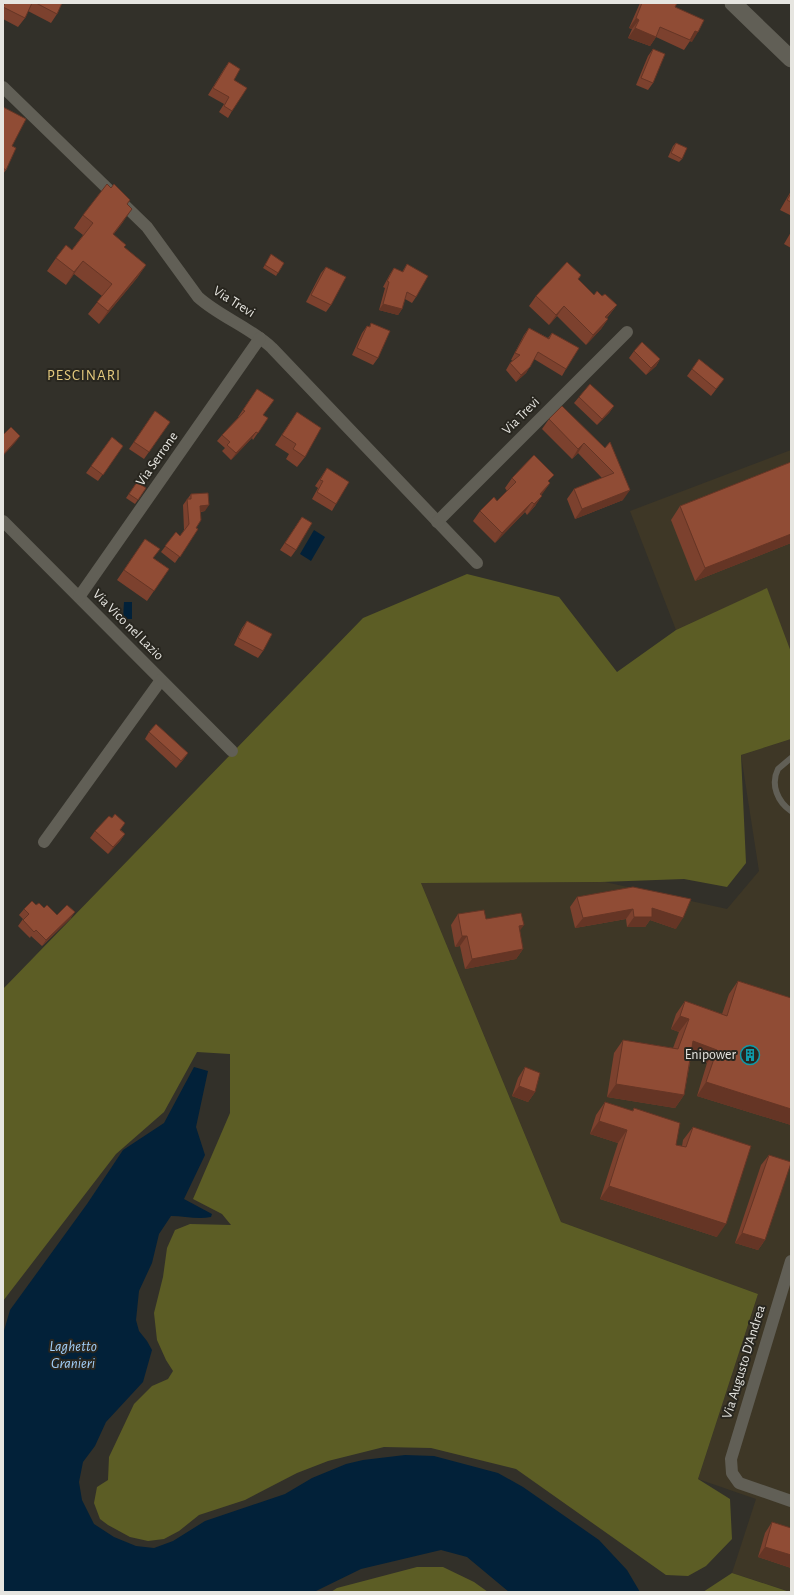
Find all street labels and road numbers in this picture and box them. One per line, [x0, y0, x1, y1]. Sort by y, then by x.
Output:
street label: Via Trevi [211, 284, 257, 320]
street label: Via Trevi [500, 395, 542, 437]
street label: Via Serrone [133, 429, 181, 489]
street label: Via Vico nel Lazio [90, 587, 166, 663]
street label: Via Augusto D'Andrea [720, 1303, 768, 1420]

